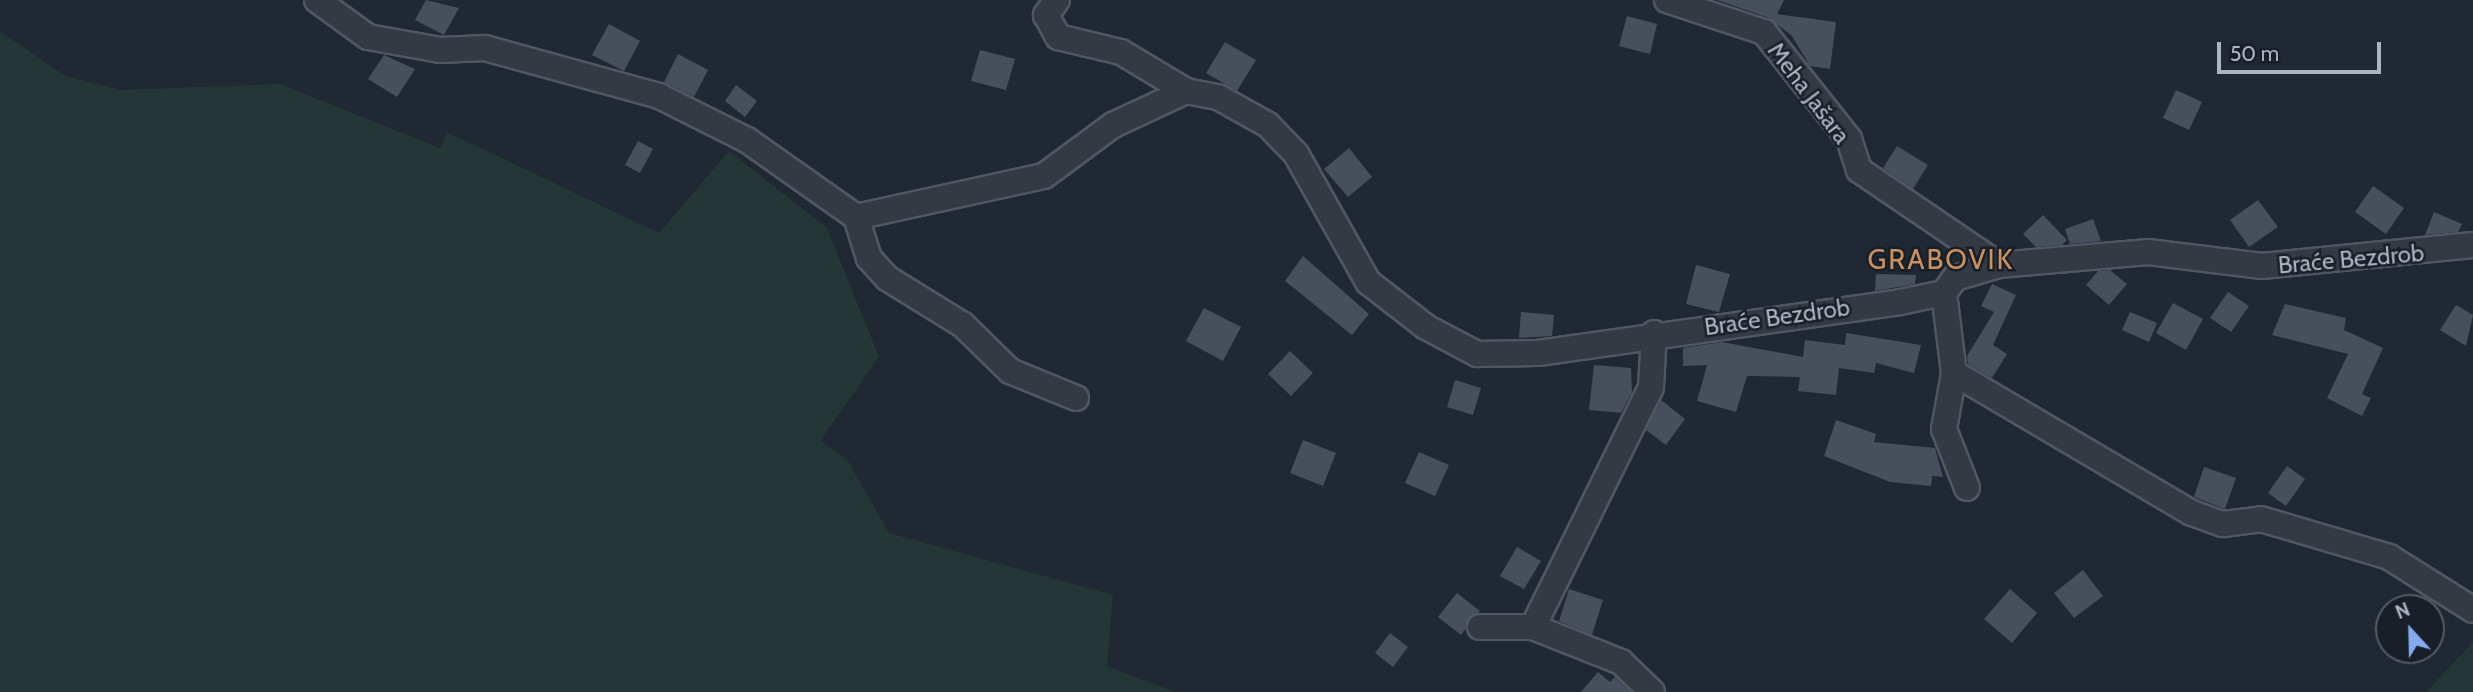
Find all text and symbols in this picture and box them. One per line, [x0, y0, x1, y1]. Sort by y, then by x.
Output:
scale bar [2221, 28, 2386, 72]
street label: Meha Jašara [1762, 37, 1856, 149]
text: 50 m [2230, 41, 2279, 66]
street label: Braće Bezdrob [2277, 238, 2425, 280]
district label: GRABOVIK [1869, 242, 2013, 276]
street label: Braće Bezdrob [1702, 293, 1852, 341]
north arrow [2375, 594, 2445, 664]
text: N [2392, 598, 2413, 624]

